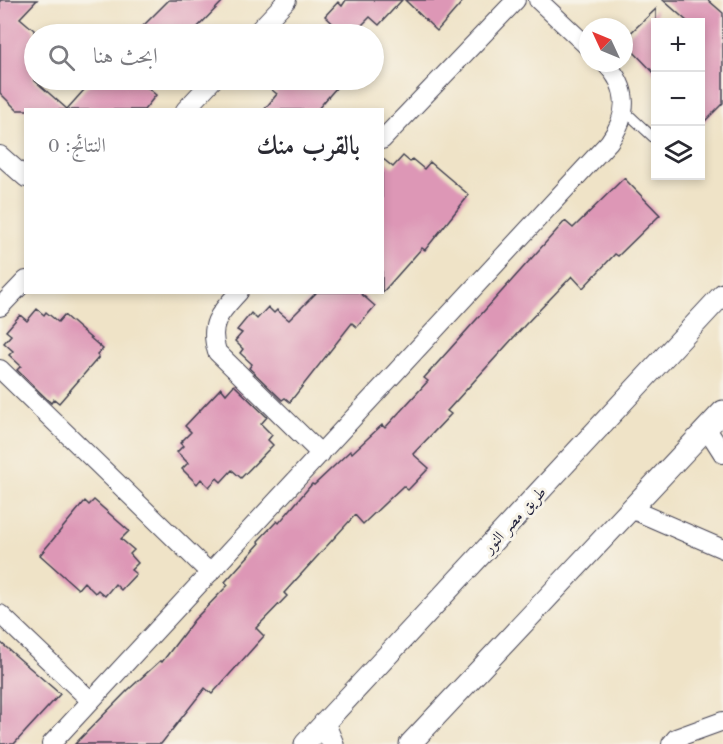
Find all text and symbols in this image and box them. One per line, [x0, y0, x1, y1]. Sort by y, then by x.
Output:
north arrow [579, 18, 633, 72]
map controls [651, 18, 705, 180]
button: + [651, 18, 705, 72]
search box [24, 24, 384, 90]
icon: search [45, 41, 78, 74]
text: ابحث هنا [93, 46, 158, 68]
button: − [651, 72, 705, 126]
button: layers [651, 126, 705, 180]
text: بالقرب منك [257, 134, 360, 160]
text: النتائج: 0 [48, 137, 106, 157]
street label: طريق مصر النور [480, 484, 551, 559]

